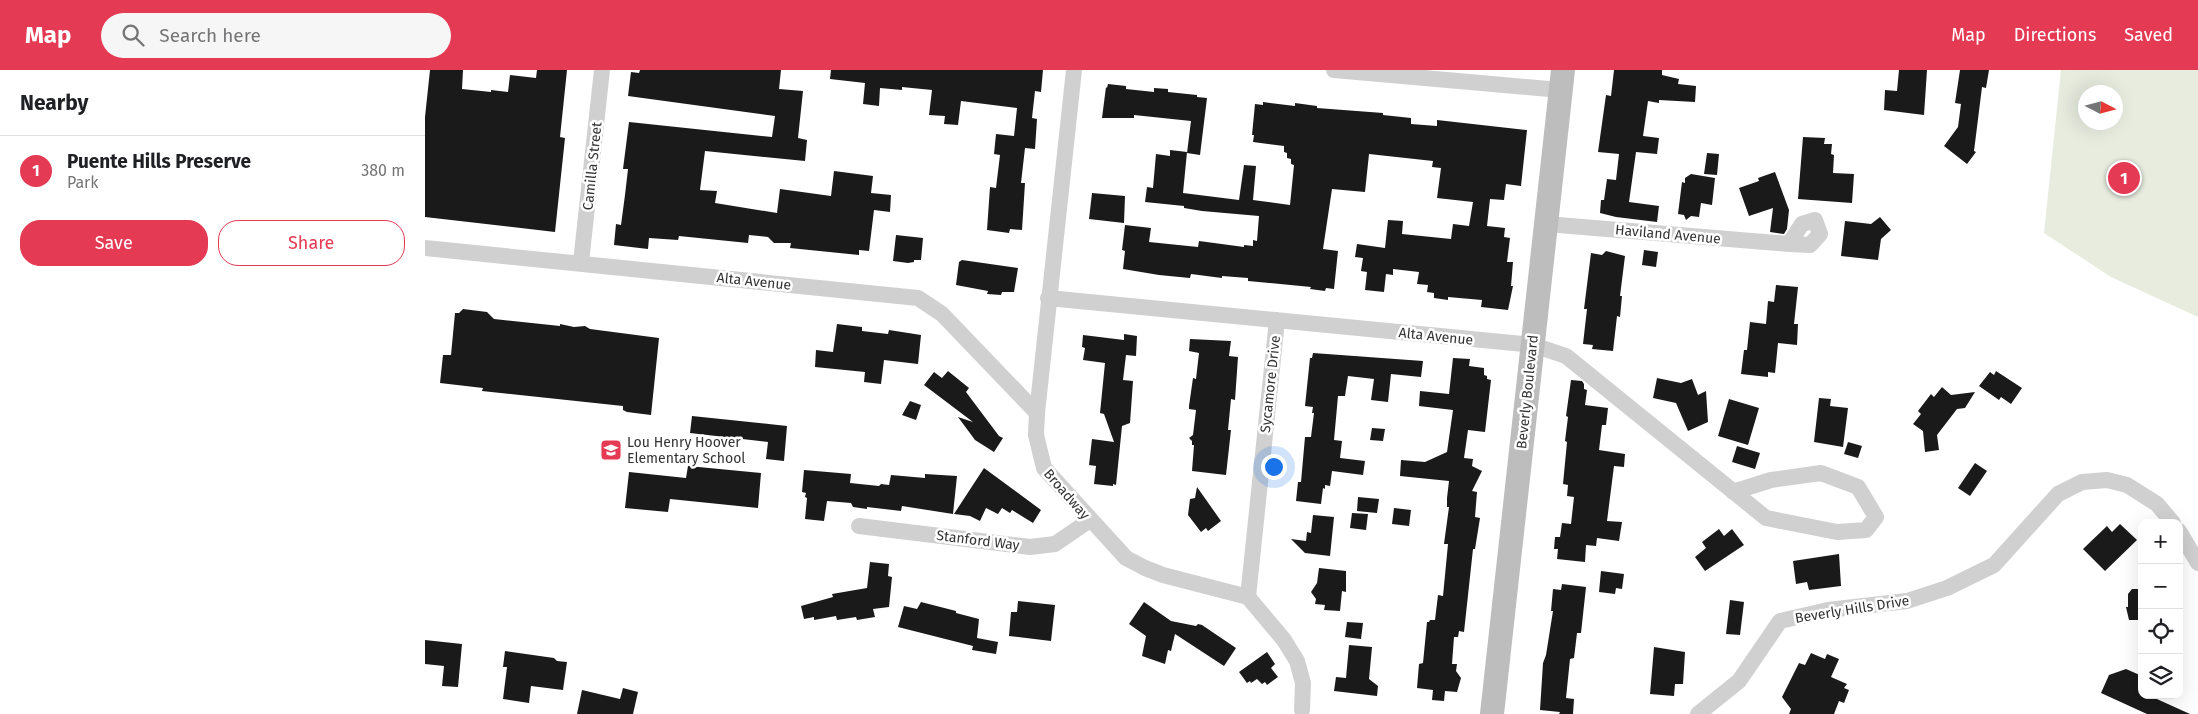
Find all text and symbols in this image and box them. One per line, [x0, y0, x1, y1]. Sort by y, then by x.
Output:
search box [101, 13, 451, 58]
text: Map [25, 21, 71, 49]
icon: search [119, 21, 147, 49]
text: Search here [159, 24, 261, 47]
text: Map [1951, 24, 1986, 46]
text: Directions [2014, 24, 2096, 46]
text: Saved [2124, 24, 2173, 46]
north arrow [2078, 85, 2123, 130]
text: Nearby [20, 90, 88, 116]
street label: Camilla Street [579, 120, 606, 211]
text: Puente Hills Preserve [67, 150, 251, 173]
pin: 1 [2108, 159, 2140, 197]
text: 1 [32, 161, 40, 180]
text: 380 m [361, 161, 405, 180]
text: Park [67, 173, 99, 192]
button: Save [20, 220, 208, 266]
button: Share [218, 220, 405, 266]
street label: Haviland Avenue [1614, 221, 1722, 248]
street label: Alta Avenue [716, 269, 792, 294]
street label: Alta Avenue [1398, 324, 1474, 349]
street label: Beverly Boulevard [1513, 334, 1542, 450]
street label: Sycamore Drive [1257, 335, 1284, 434]
place label: Lou Henry Hoover Elementary School [627, 434, 745, 467]
school or university icon: Lou Henry Hoover Elementary School [599, 438, 623, 462]
your location [1261, 454, 1287, 480]
street label: Broadway [1040, 465, 1093, 523]
map controls [2138, 519, 2183, 699]
button: + [2138, 519, 2183, 564]
street label: Stanford Way [935, 527, 1021, 554]
button: − [2138, 564, 2183, 609]
street label: Beverly Hills Drive [1794, 592, 1910, 627]
button: locate [2138, 609, 2183, 654]
button: layers [2138, 654, 2183, 699]

